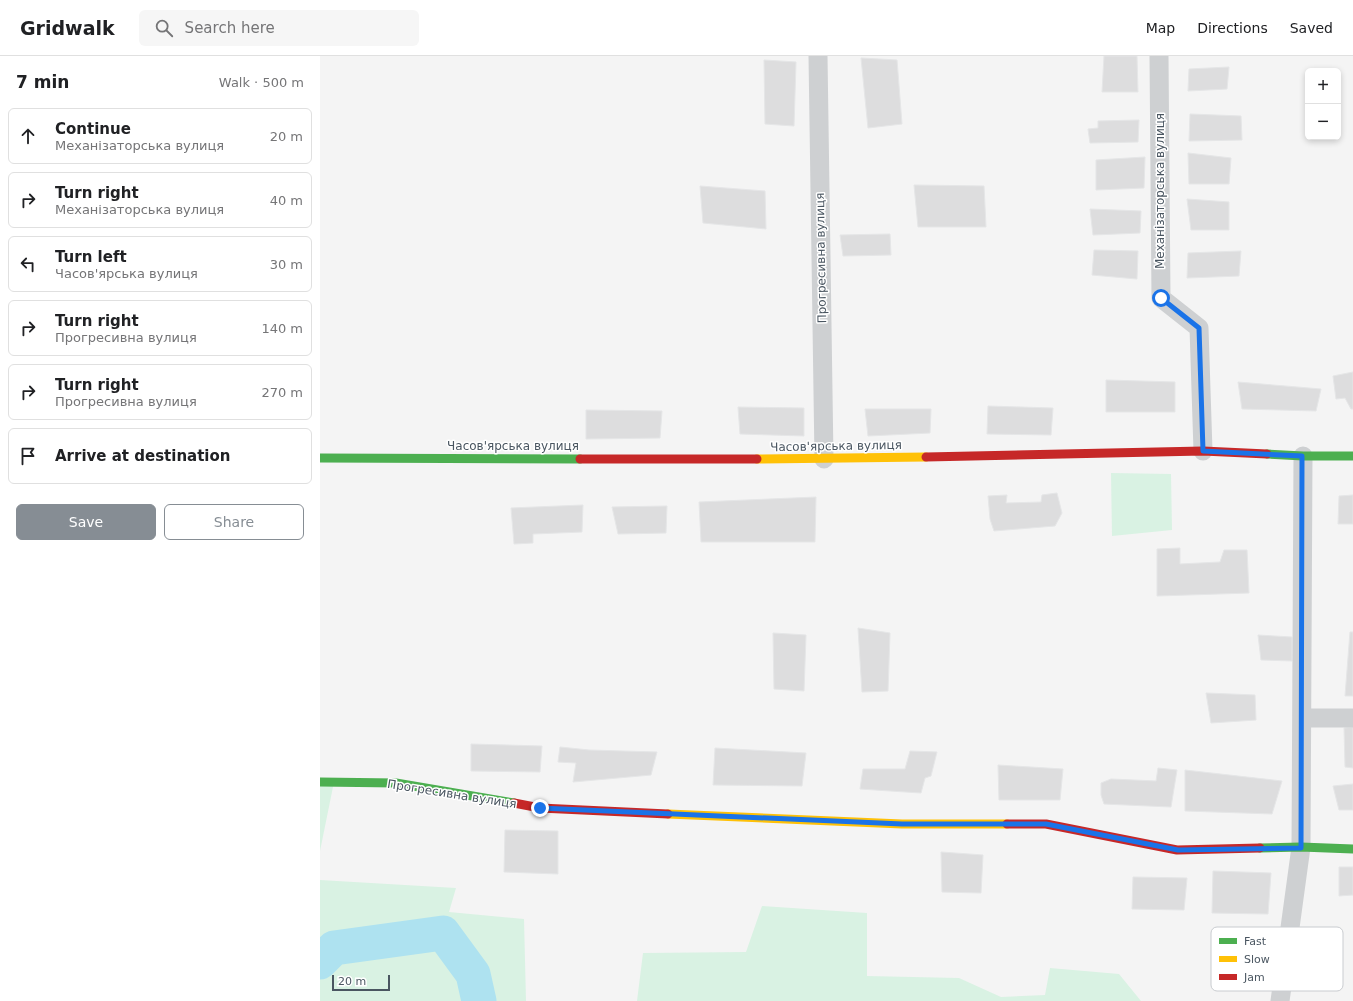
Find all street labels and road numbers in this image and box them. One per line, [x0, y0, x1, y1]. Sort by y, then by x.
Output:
street label: Механізаторська вулиця [1153, 113, 1167, 269]
street label: Прогресивна вулиця [813, 192, 829, 324]
street label: Часов'ярська вулиця [770, 438, 902, 454]
street label: Часов'ярська вулиця [447, 439, 579, 453]
street label: Прогресивна вулиця [386, 777, 518, 811]

